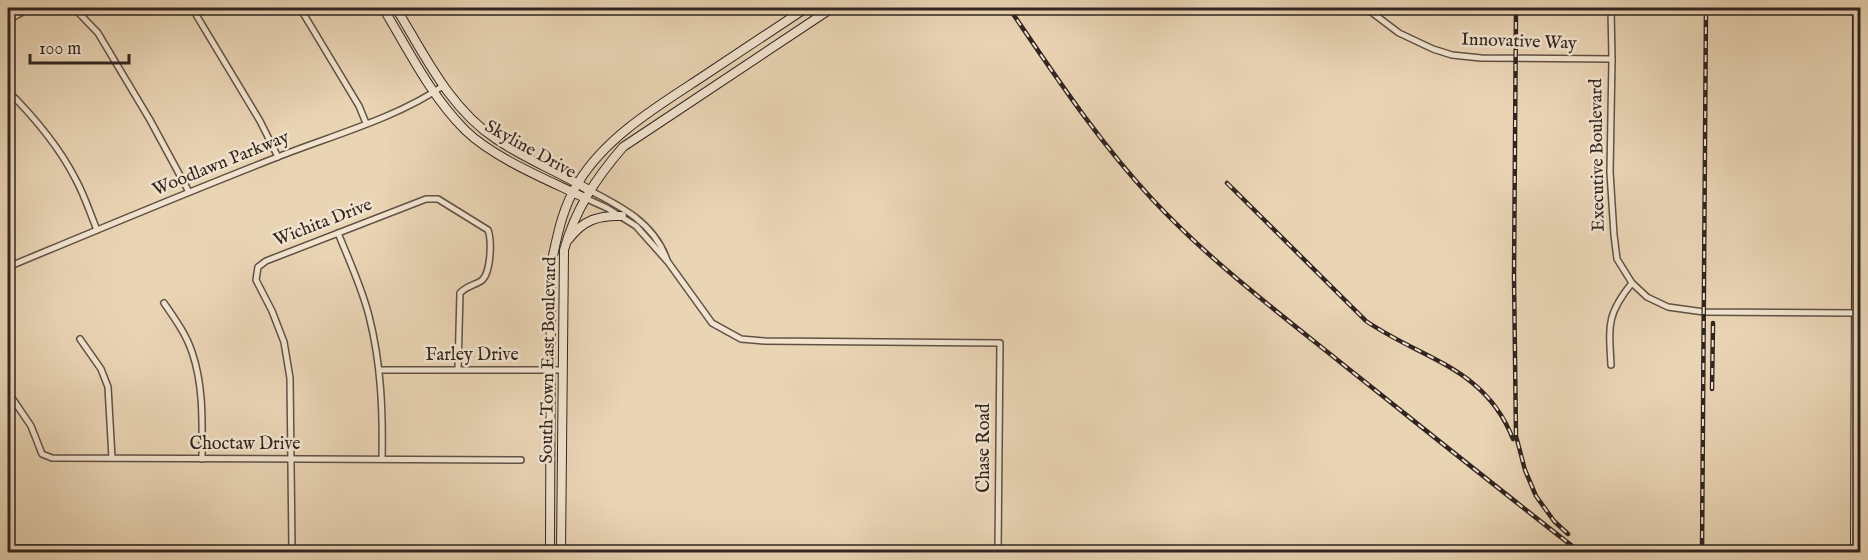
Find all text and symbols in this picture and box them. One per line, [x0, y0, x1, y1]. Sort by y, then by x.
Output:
scale bar [30, 27, 129, 65]
street label: Innovative Way [1461, 28, 1577, 56]
text: 100 m [39, 38, 81, 61]
street label: Executive Boulevard [1585, 78, 1611, 232]
street label: Skyline Drive [480, 115, 580, 185]
street label: Woodlawn Parkway [149, 126, 293, 202]
street label: Wichita Drive [270, 194, 376, 252]
street label: South Town East Boulevard [536, 256, 562, 464]
street label: Farley Drive [425, 344, 519, 367]
street label: Chase Road [973, 403, 996, 493]
street label: Choctaw Drive [189, 433, 301, 456]

